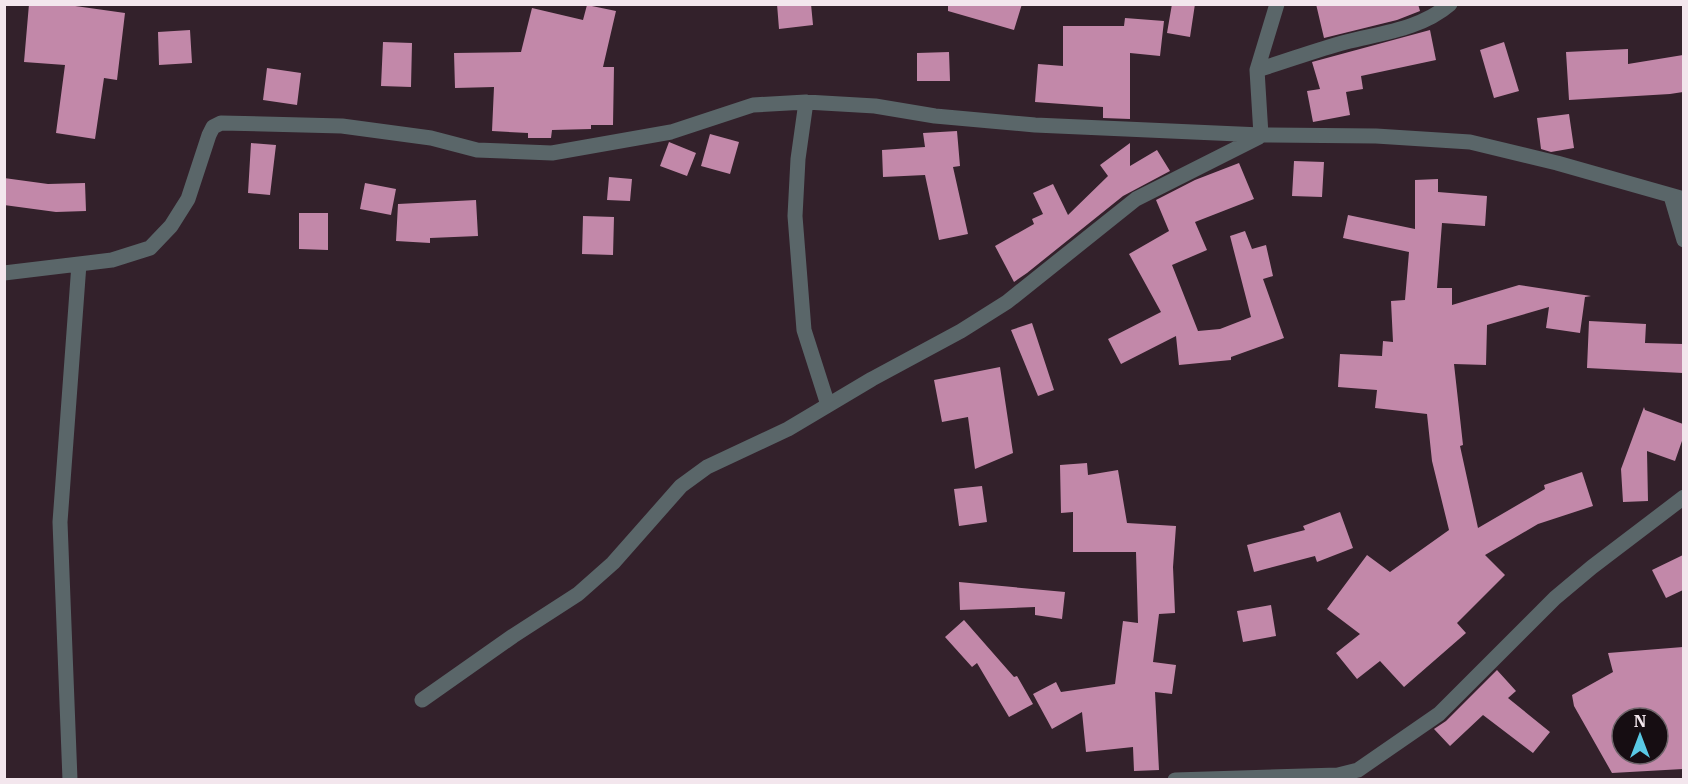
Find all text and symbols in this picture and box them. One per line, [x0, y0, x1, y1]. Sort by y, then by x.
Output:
north arrow [1610, 706, 1670, 766]
text: N [1634, 711, 1646, 731]

